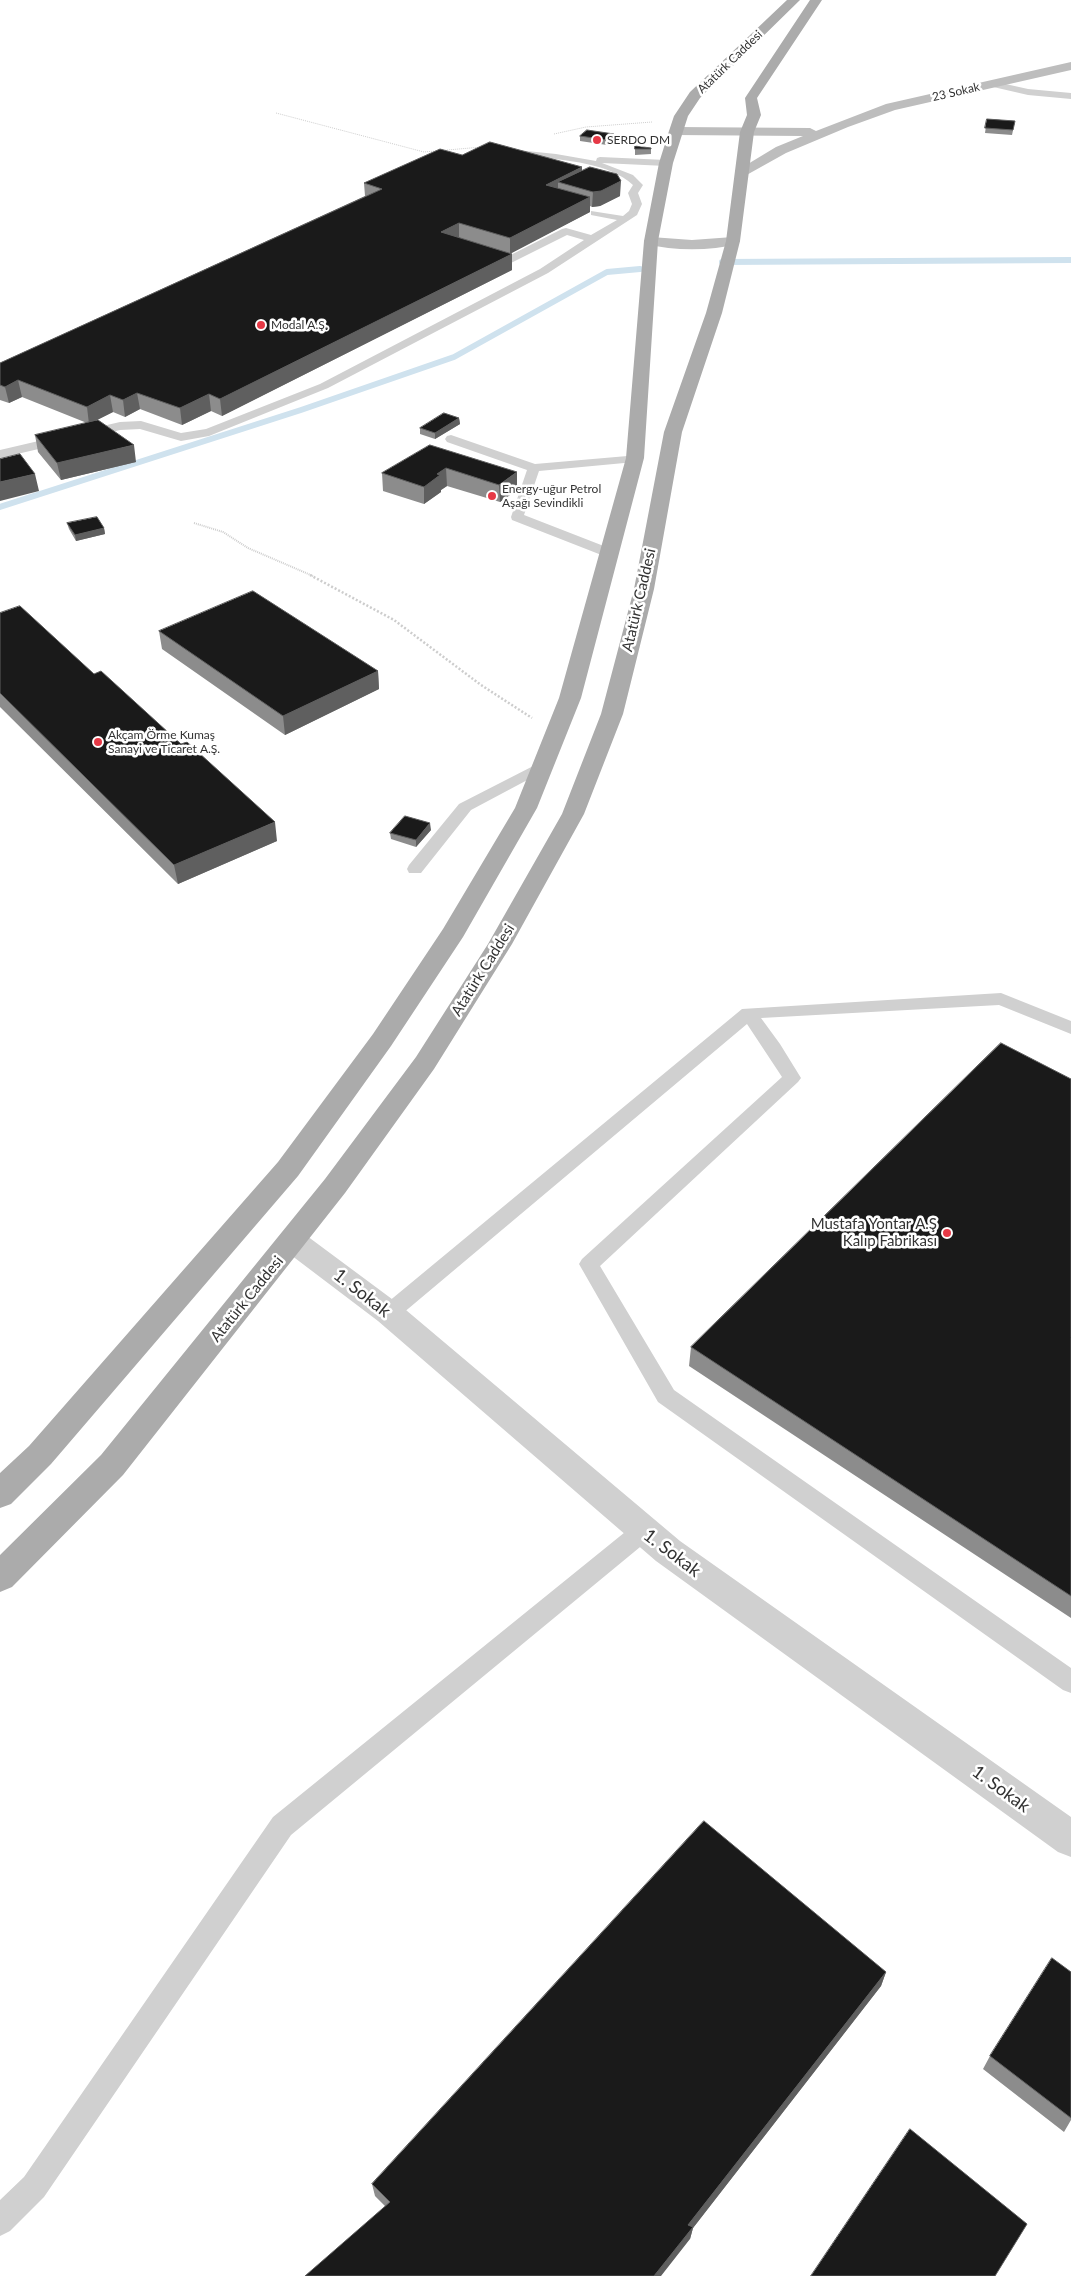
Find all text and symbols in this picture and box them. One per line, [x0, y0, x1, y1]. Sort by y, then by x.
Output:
street label: Atatürk Caddesi [695, 28, 765, 96]
street label: 23 Sokak [931, 80, 981, 104]
place label: SERDO DM [607, 133, 670, 147]
marker: SERDO DM [591, 134, 603, 146]
place label: Modal A.Ş. [271, 318, 328, 332]
marker: Modal A.Ş. [255, 319, 267, 331]
place label: Energy-uğur Petrol Aşağı Sevindikli [502, 482, 601, 510]
marker: Energy-uğur Petrol Aşağı Sevindikli [486, 490, 498, 502]
street label: Atatürk Caddesi [618, 547, 660, 653]
place label: Akçam Örme Kumaş Sanayi ve Ticaret A.Ş. [108, 728, 220, 756]
marker: Akçam Örme Kumaş Sanayi ve Ticaret A.Ş. [92, 736, 104, 748]
street label: Atatürk Caddesi [447, 921, 519, 1019]
place label: Mustafa Yontar A.Ş Kalıp Fabrikası [811, 1215, 937, 1250]
marker: Mustafa Yontar A.Ş Kalıp Fabrikası [941, 1227, 953, 1239]
street label: Atatürk Caddesi [207, 1252, 287, 1346]
street label: 1. Sokak [329, 1264, 395, 1322]
street label: 1. Sokak [639, 1524, 705, 1582]
street label: 1. Sokak [968, 1761, 1034, 1817]

